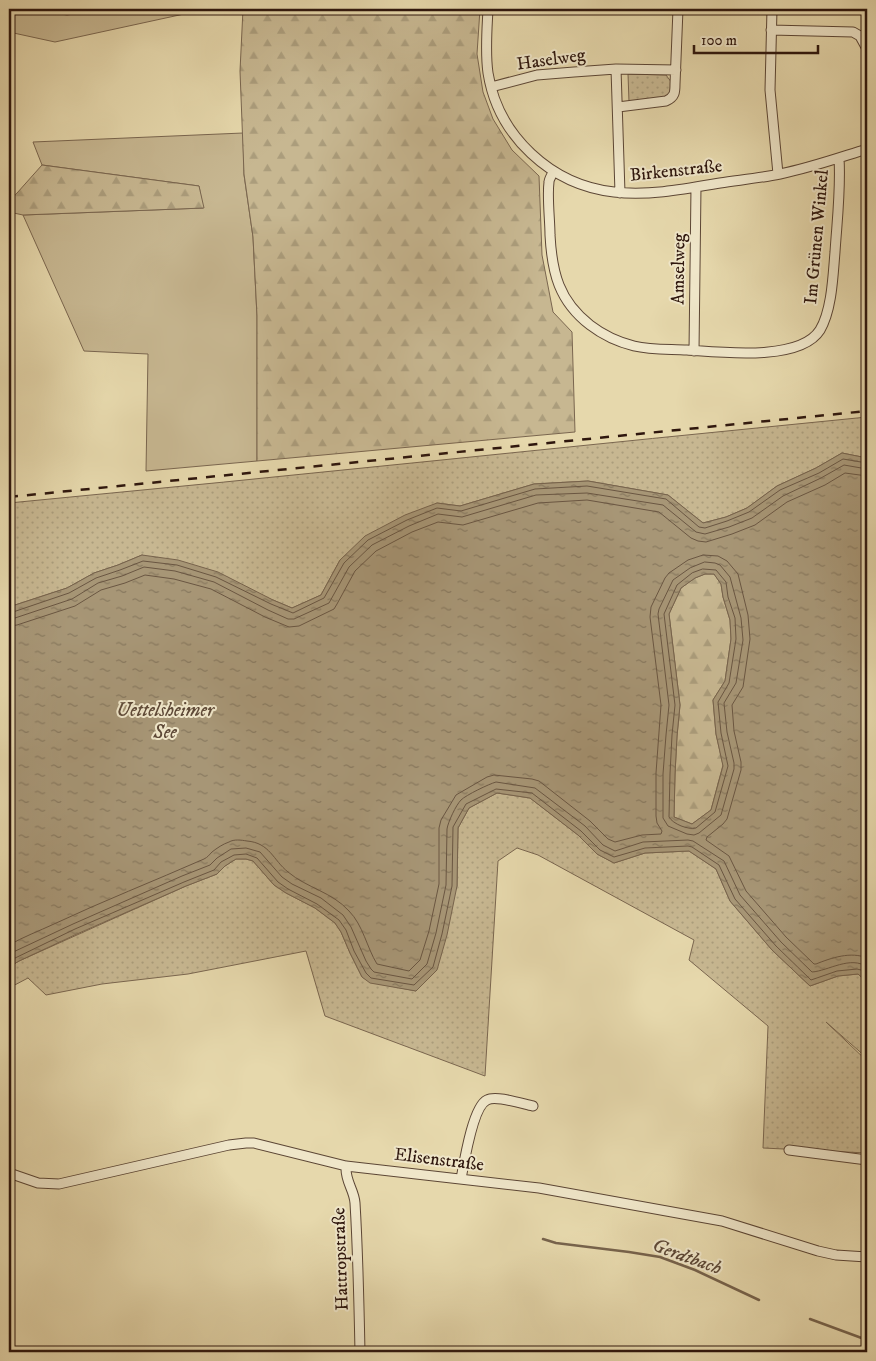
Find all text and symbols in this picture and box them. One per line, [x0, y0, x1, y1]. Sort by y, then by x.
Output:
scale bar [694, 22, 817, 54]
text: 100 m [701, 31, 737, 50]
street label: Haselweg [515, 44, 587, 76]
street label: Birkenstraße [629, 155, 723, 187]
street label: Im Grünen Winkel [800, 168, 834, 305]
street label: Amselweg [667, 233, 691, 305]
water label: Uettelsheimer See [116, 699, 216, 744]
street label: Elisenstraße [393, 1144, 485, 1176]
street label: Hattropstraße [328, 1207, 354, 1311]
water label: Gerdtbach [649, 1234, 725, 1280]

